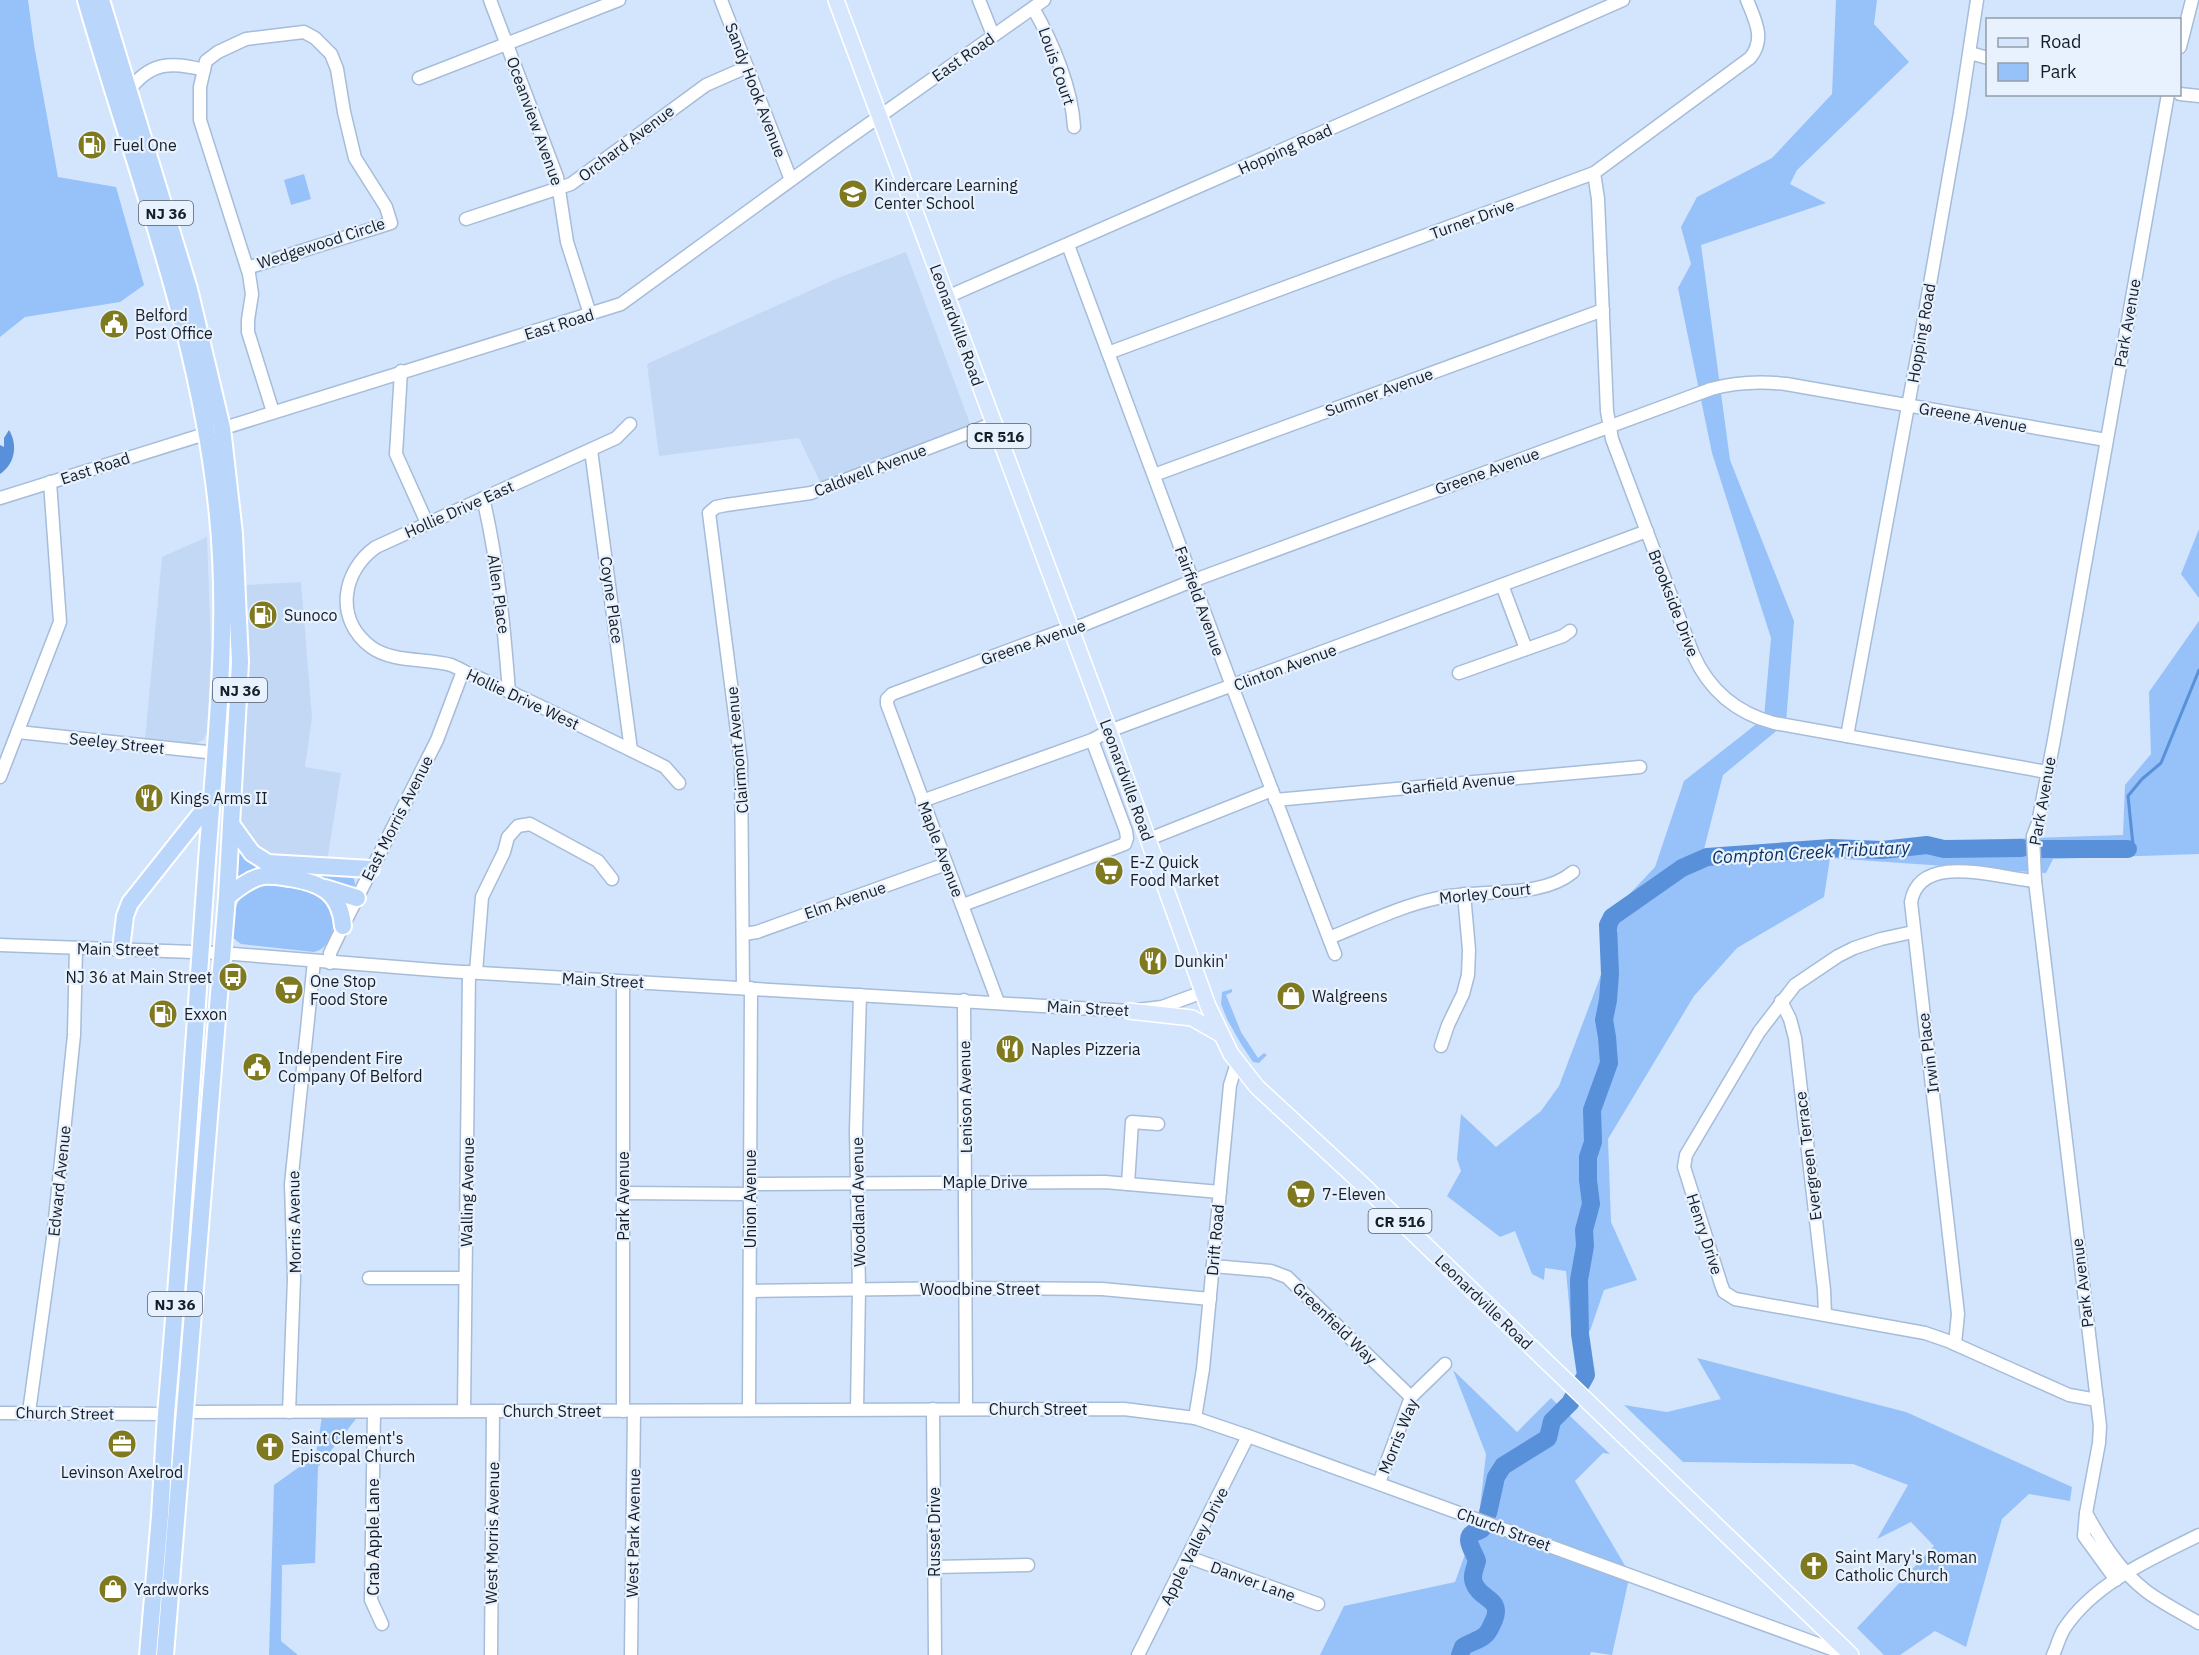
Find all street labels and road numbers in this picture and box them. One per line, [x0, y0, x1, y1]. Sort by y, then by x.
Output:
street label: Sandy Hook Avenue [721, 20, 791, 160]
street label: Louis Court [1034, 24, 1080, 108]
street label: East Road [928, 28, 998, 86]
street label: Oceanview Avenue [502, 54, 568, 188]
street label: Orchard Avenue [574, 100, 678, 186]
street label: Hopping Road [1235, 119, 1335, 179]
street label: Turner Drive [1427, 194, 1517, 243]
road number: NJ 36 [139, 201, 193, 225]
street label: Wedgewood Circle [255, 213, 388, 273]
street label: Leonardville Road [926, 261, 988, 389]
street label: Park Avenue [2109, 277, 2145, 369]
street label: Hopping Road [1902, 282, 1940, 384]
street label: East Road [522, 304, 596, 344]
street label: Sumner Avenue [1322, 363, 1436, 421]
street label: Greene Avenue [1917, 398, 2029, 436]
road number: CR 516 [968, 424, 1030, 448]
street label: Caldwell Avenue [811, 439, 929, 501]
street label: Greene Avenue [1432, 443, 1542, 499]
street label: East Road [58, 447, 132, 489]
street label: Hollie Drive East [401, 476, 517, 542]
street label: Fairfield Avenue [1171, 543, 1229, 659]
street label: Brookside Drive [1644, 547, 1704, 660]
street label: Allen Place [484, 553, 514, 635]
street label: Coyne Place [596, 555, 628, 645]
street label: Greene Avenue [978, 615, 1088, 669]
street label: Clinton Avenue [1231, 639, 1339, 695]
street label: Hollie Drive West [463, 664, 583, 734]
road number: NJ 36 [213, 678, 267, 702]
street label: Clairmont Avenue [721, 685, 753, 814]
street label: Leonardville Road [1096, 716, 1158, 844]
street label: Seeley Street [68, 728, 166, 758]
street label: East Morris Avenue [357, 752, 437, 884]
street label: Park Avenue [2024, 755, 2060, 847]
street label: Garfield Avenue [1400, 768, 1516, 798]
street label: Maple Avenue [914, 798, 969, 900]
street label: Elm Avenue [802, 877, 889, 923]
street label: Morley Court [1438, 878, 1532, 908]
street label: Main Street [77, 938, 159, 960]
street label: Main Street [561, 968, 645, 992]
street label: Main Street [1046, 996, 1130, 1020]
street label: Irwin Place [1913, 1011, 1943, 1094]
street label: Lenison Avenue [954, 1040, 976, 1154]
street label: Evergreen Terrace [1790, 1090, 1826, 1222]
street label: Edward Avenue [43, 1124, 75, 1237]
street label: Walling Avenue [456, 1137, 478, 1247]
street label: Woodland Avenue [847, 1137, 869, 1267]
street label: Union Avenue [740, 1149, 760, 1249]
street label: Park Avenue [613, 1151, 633, 1241]
street label: Morris Avenue [283, 1170, 305, 1274]
street label: Maple Drive [943, 1172, 1028, 1192]
street label: Henry Drive [1682, 1191, 1728, 1277]
street label: Drift Road [1202, 1203, 1228, 1277]
road number: CR 516 [1368, 1209, 1432, 1233]
street label: Park Avenue [2067, 1237, 2097, 1329]
street label: Leonardville Road [1431, 1250, 1537, 1354]
street label: Greenfield Way [1289, 1278, 1381, 1368]
street label: Woodbine Street [920, 1279, 1040, 1299]
road number: NJ 36 [148, 1292, 202, 1316]
street label: Morris Way [1374, 1395, 1422, 1477]
street label: Church Street [989, 1399, 1087, 1419]
street label: Church Street [503, 1401, 601, 1421]
street label: Church Street [15, 1402, 115, 1424]
street label: West Morris Avenue [481, 1461, 503, 1604]
street label: West Park Avenue [622, 1468, 644, 1598]
street label: Crab Apple Lane [363, 1478, 383, 1596]
street label: Apple Valley Drive [1156, 1483, 1232, 1608]
street label: Russet Drive [924, 1487, 944, 1577]
street label: Church Street [1454, 1503, 1554, 1555]
street label: Danver Lane [1208, 1556, 1298, 1606]

